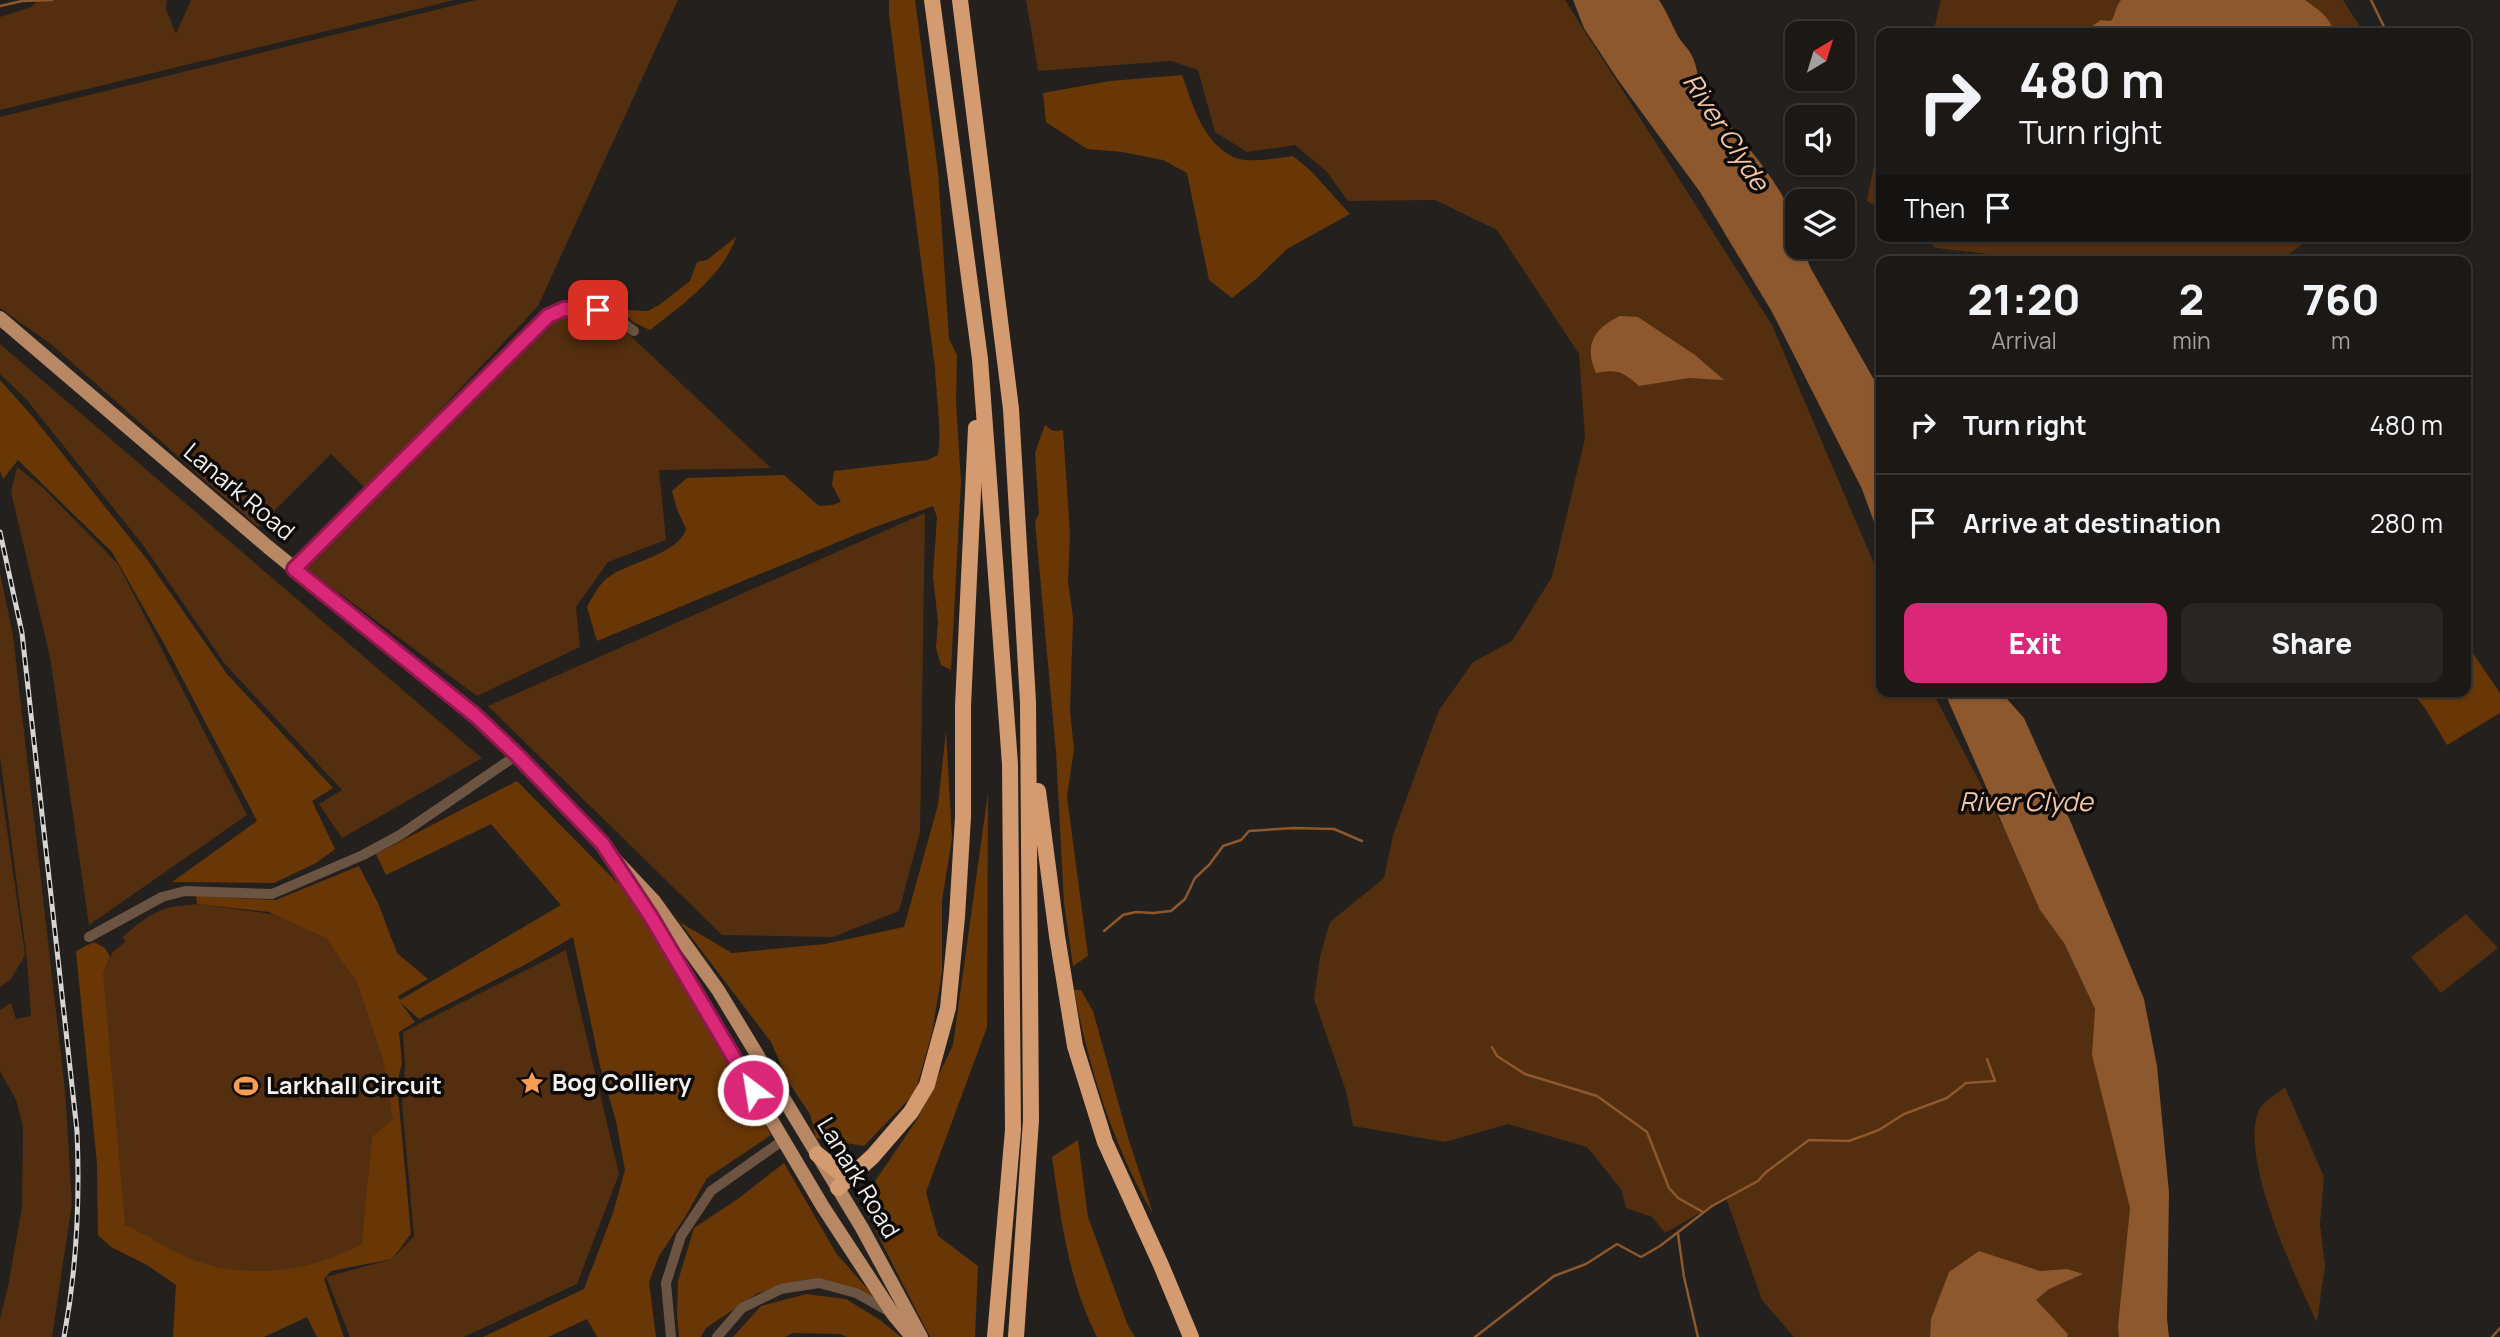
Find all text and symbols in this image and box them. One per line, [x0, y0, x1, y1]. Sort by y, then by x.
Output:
north arrow [1785, 21, 1855, 91]
map controls [1785, 21, 1855, 259]
text: 480 m [2019, 46, 2165, 113]
icon: right [1904, 56, 1995, 147]
water label: River Clyde [1675, 66, 1779, 199]
button: sound [1785, 105, 1855, 175]
text: Turn right [2019, 110, 2162, 154]
button: layers [1785, 189, 1855, 259]
icon: arrive [1979, 189, 2017, 227]
text: Then [1904, 190, 1965, 226]
text: 21:20 [1968, 270, 2081, 328]
text: 2 [2179, 270, 2204, 328]
text: 760 [2302, 270, 2379, 328]
pin [568, 280, 628, 340]
icon: arrive [579, 291, 617, 329]
text: Arrival [1991, 324, 2057, 356]
text: min [2172, 324, 2211, 356]
text: m [2331, 324, 2351, 356]
icon: right [1904, 406, 1942, 444]
text: Turn right [1963, 407, 2087, 443]
text: 480 m [2369, 407, 2443, 443]
street label: Lanark Road [177, 435, 302, 547]
icon: arrive [1904, 504, 1942, 542]
text: Arrive at destination [1963, 505, 2221, 541]
text: 280 m [2370, 505, 2443, 541]
button: Exit [1904, 603, 2167, 683]
button: Share [2181, 603, 2443, 683]
water label: River Clyde [1959, 783, 2094, 819]
position arrow [716, 1053, 790, 1127]
place label: Bog Colliery [552, 1065, 692, 1098]
place label: Larkhall Circuit [266, 1068, 442, 1101]
place icon: Bog Colliery [518, 1069, 546, 1097]
sports icon: Larkhall Circuit [232, 1072, 260, 1100]
street label: Lanark Road [810, 1111, 908, 1244]

